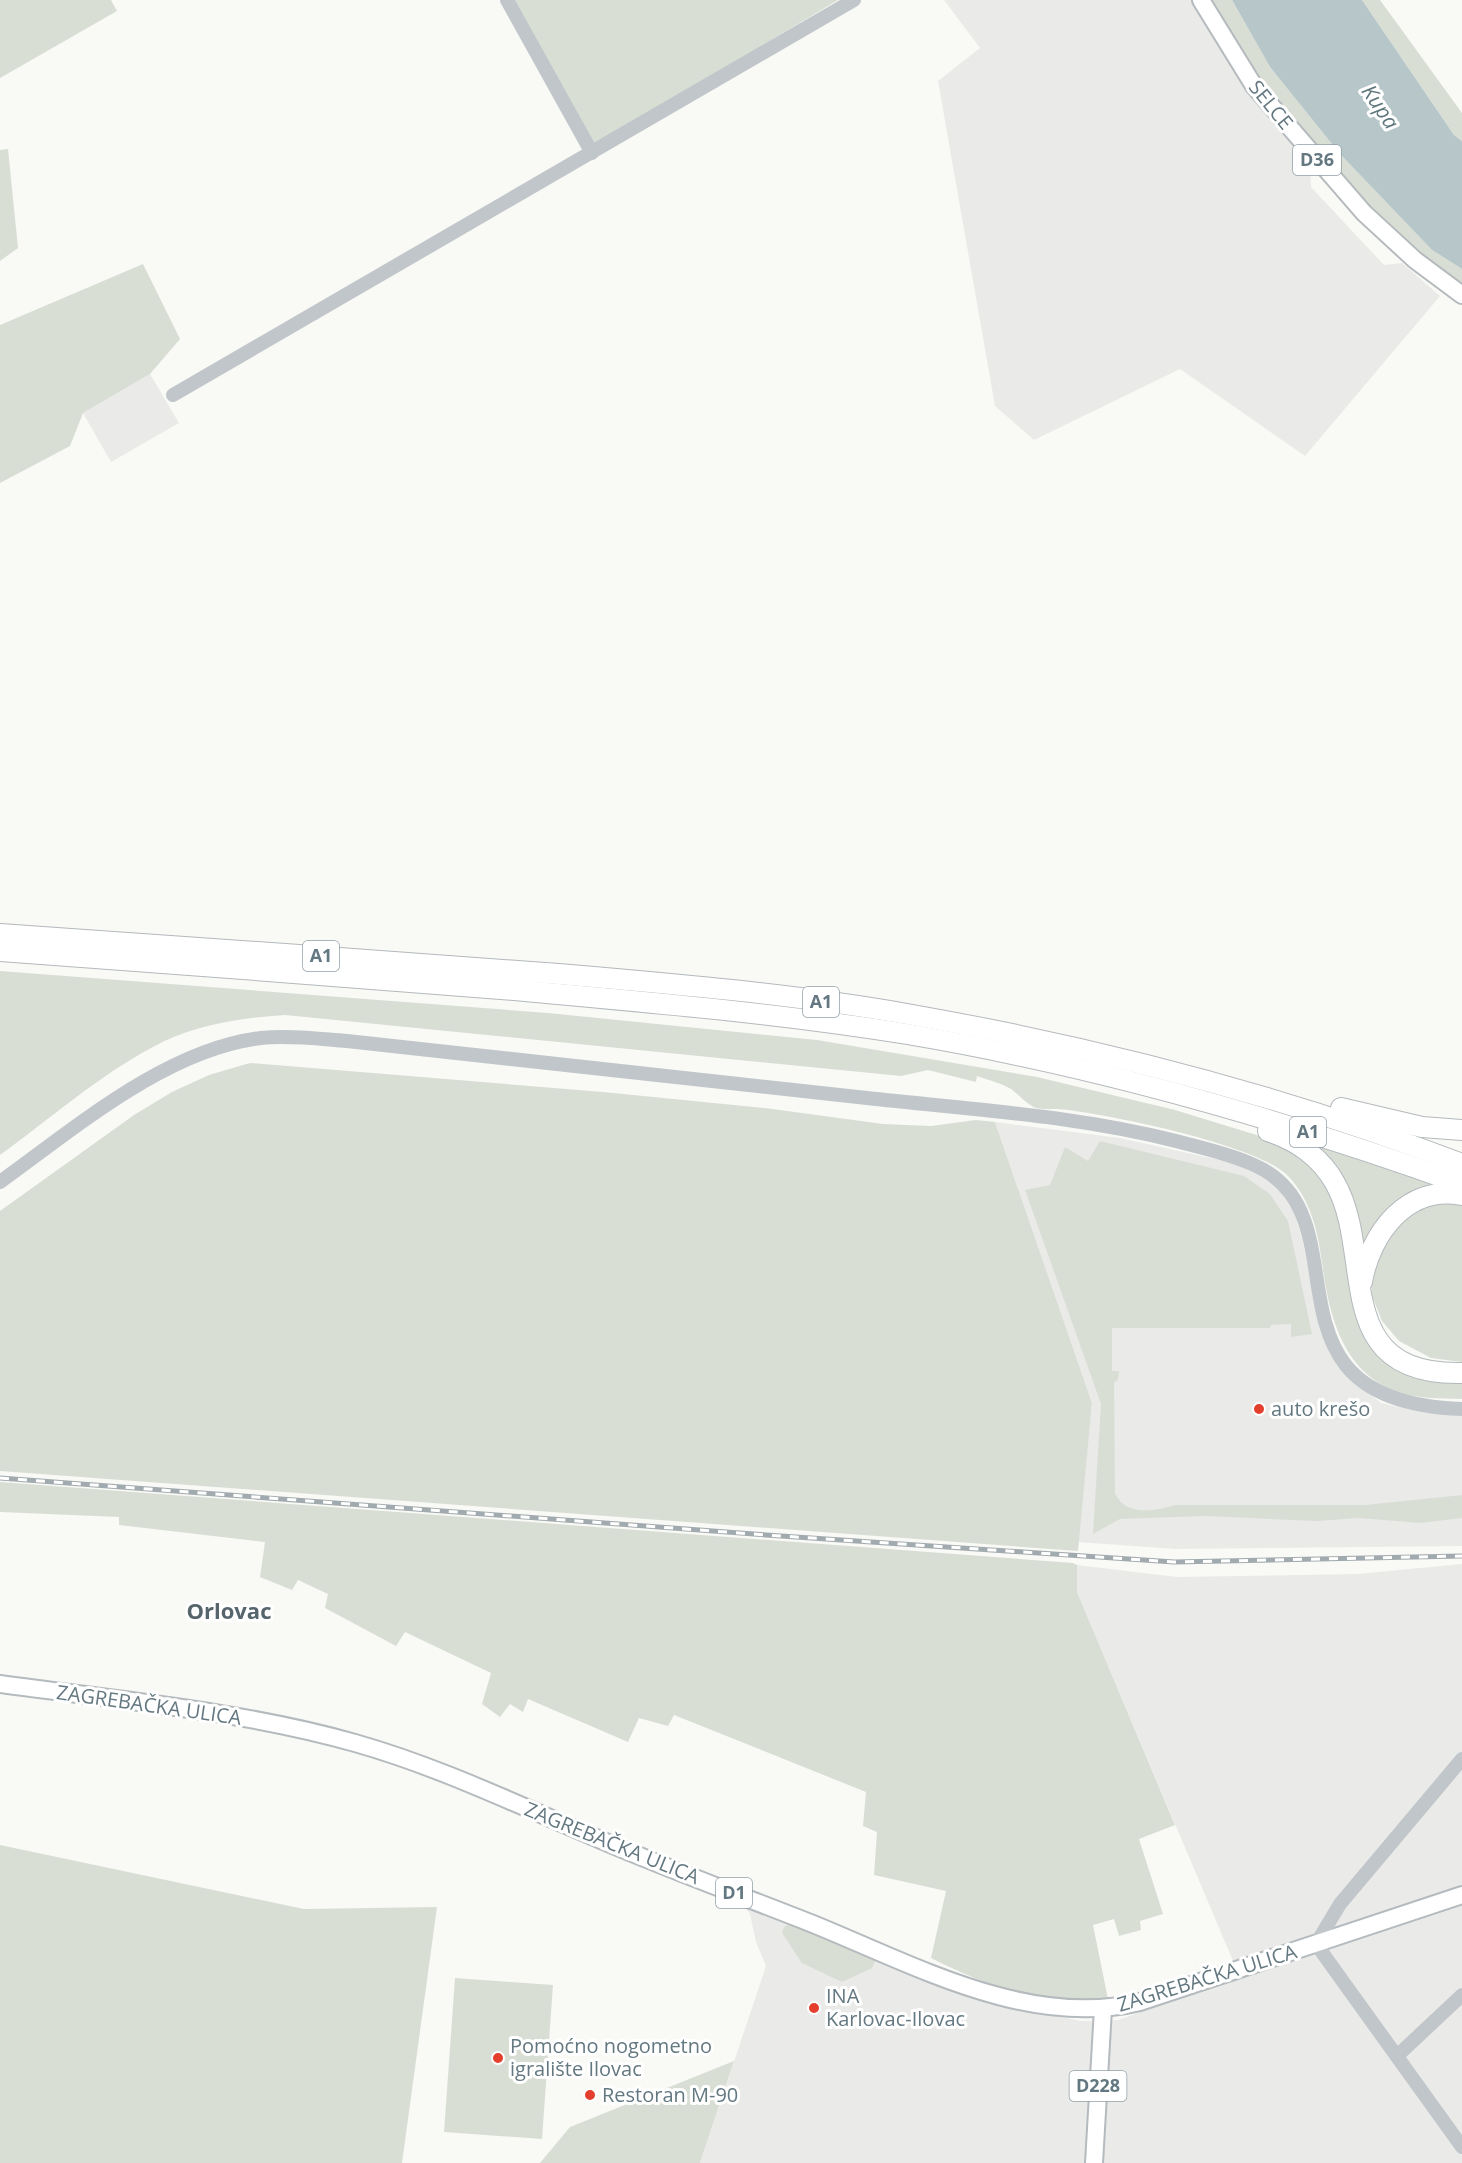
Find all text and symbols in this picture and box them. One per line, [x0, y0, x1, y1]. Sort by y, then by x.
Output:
street label: SELCE [1243, 74, 1300, 135]
water label: Kupa [1356, 79, 1406, 134]
road number: D36 [1293, 145, 1341, 175]
road number: A1 [303, 941, 339, 971]
road number: A1 [803, 987, 839, 1017]
road number: A1 [1290, 1117, 1326, 1147]
place label: auto krešo [1271, 1395, 1370, 1422]
marker: auto krešo [1252, 1402, 1266, 1416]
district label: Orlovac [187, 1595, 271, 1625]
street label: ZAGREBAČKA ULICA [55, 1678, 243, 1731]
street label: ZAGREBAČKA ULICA [521, 1795, 704, 1890]
road number: D1 [716, 1878, 752, 1908]
street label: ZAGREBAČKA ULICA [1114, 1937, 1300, 2018]
place label: INA Karlovac-Ilovac [826, 1982, 965, 2032]
marker: INA Karlovac-Ilovac [807, 2001, 821, 2015]
place label: Pomoćno nogometno igralište Ilovac [510, 2032, 712, 2082]
marker: Pomoćno nogometno igralište Ilovac [491, 2051, 505, 2065]
road number: D228 [1070, 2071, 1126, 2101]
place label: Restoran M-90 [602, 2081, 738, 2108]
marker: Restoran M-90 [583, 2088, 597, 2102]

